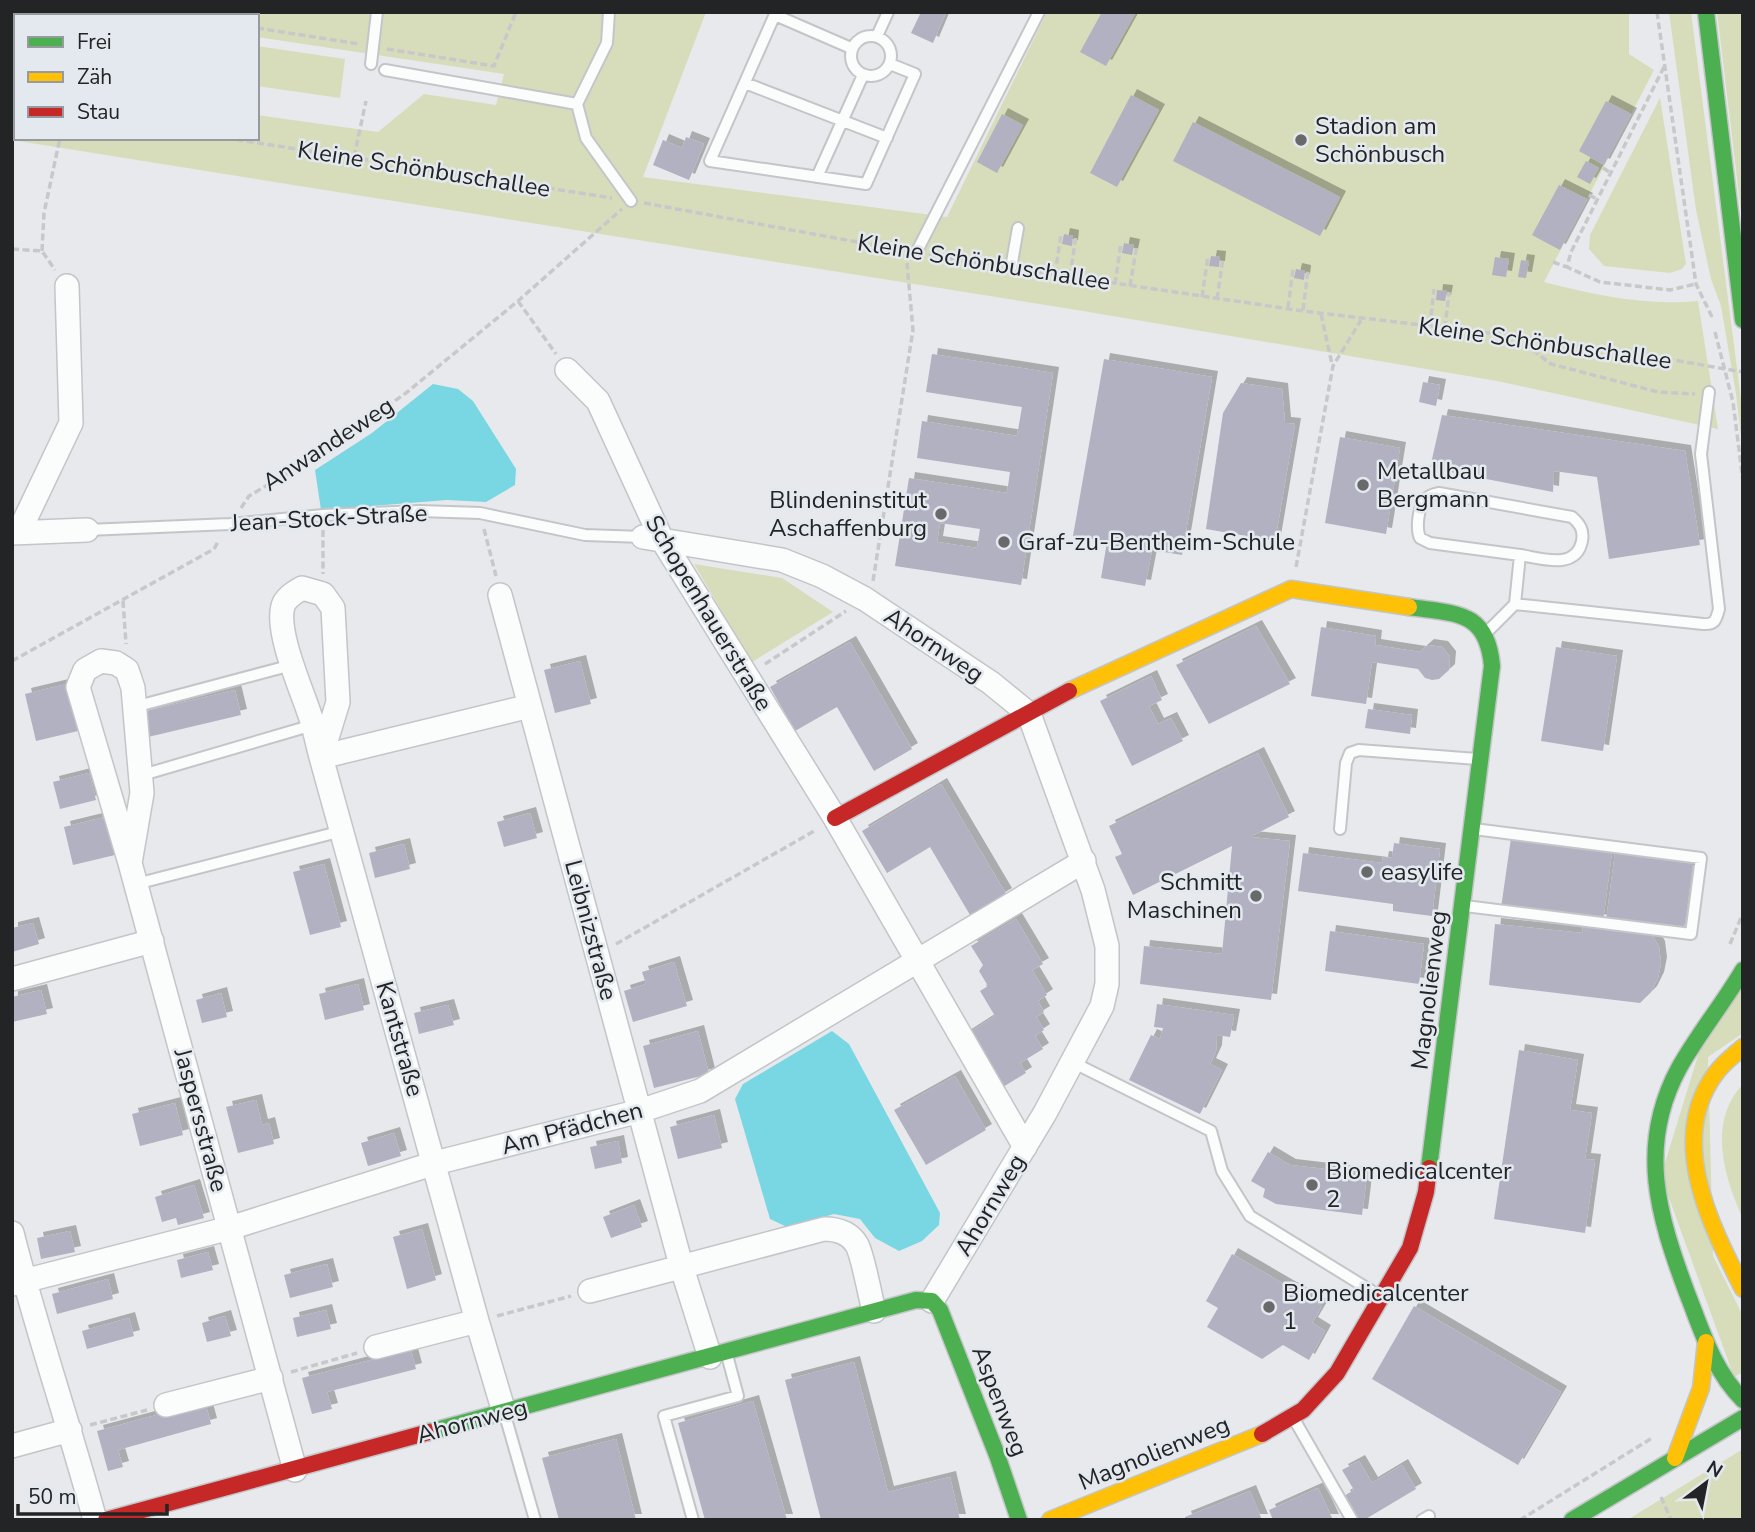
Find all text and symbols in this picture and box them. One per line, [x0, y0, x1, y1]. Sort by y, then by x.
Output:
legend [14, 14, 259, 140]
text: Frei [77, 28, 112, 56]
text: Zäh [77, 63, 112, 91]
text: Stau [77, 98, 120, 126]
place label: Stadion am Schönbusch [1315, 110, 1445, 170]
marker: Stadion am Schönbusch [1293, 132, 1309, 148]
street label: Kleine Schönbuschallee [295, 133, 553, 205]
street label: Kleine Schönbuschallee [855, 226, 1113, 298]
street label: Kleine Schönbuschallee [1416, 309, 1674, 377]
street label: Anwandeweg [256, 390, 400, 498]
place label: Metallbau Bergmann [1377, 455, 1489, 515]
marker: Metallbau Bergmann [1355, 477, 1371, 493]
place label: Blindeninstitut Aschaffenburg [769, 484, 928, 544]
street label: Jean-Stock-Straße [229, 497, 428, 539]
marker: Blindeninstitut Aschaffenburg [933, 506, 949, 522]
street label: Schopenhauerstraße [638, 509, 780, 717]
place label: Graf-zu-Bentheim-Schule [1018, 526, 1295, 558]
marker: Graf-zu-Bentheim-Schule [996, 534, 1012, 550]
street label: Ahornweg [878, 600, 990, 690]
street label: Leibnizstraße [557, 856, 625, 1004]
place label: easylife [1381, 856, 1463, 888]
marker: easylife [1359, 864, 1375, 880]
place label: Schmitt Maschinen [1127, 866, 1243, 926]
marker: Schmitt Maschinen [1248, 888, 1264, 904]
street label: Magnolienweg [1403, 909, 1455, 1071]
street label: Kantstraße [368, 978, 432, 1100]
street label: Jaspersstraße [166, 1044, 236, 1195]
street label: Am Pfädchen [498, 1094, 646, 1162]
street label: Ahornweg [947, 1148, 1033, 1262]
place label: Biomedicalcenter 2 [1326, 1155, 1512, 1215]
marker: Biomedicalcenter 2 [1304, 1177, 1320, 1193]
place label: Biomedicalcenter 1 [1283, 1277, 1469, 1337]
marker: Biomedicalcenter 1 [1261, 1299, 1277, 1315]
street label: Aspenweg [964, 1341, 1036, 1461]
street label: Ahornweg [413, 1391, 531, 1451]
street label: Magnolienweg [1074, 1408, 1234, 1498]
north arrow [1671, 1448, 1741, 1518]
text: N [1702, 1455, 1727, 1484]
scale bar [18, 1472, 166, 1516]
text: 50 m [28, 1483, 77, 1511]

